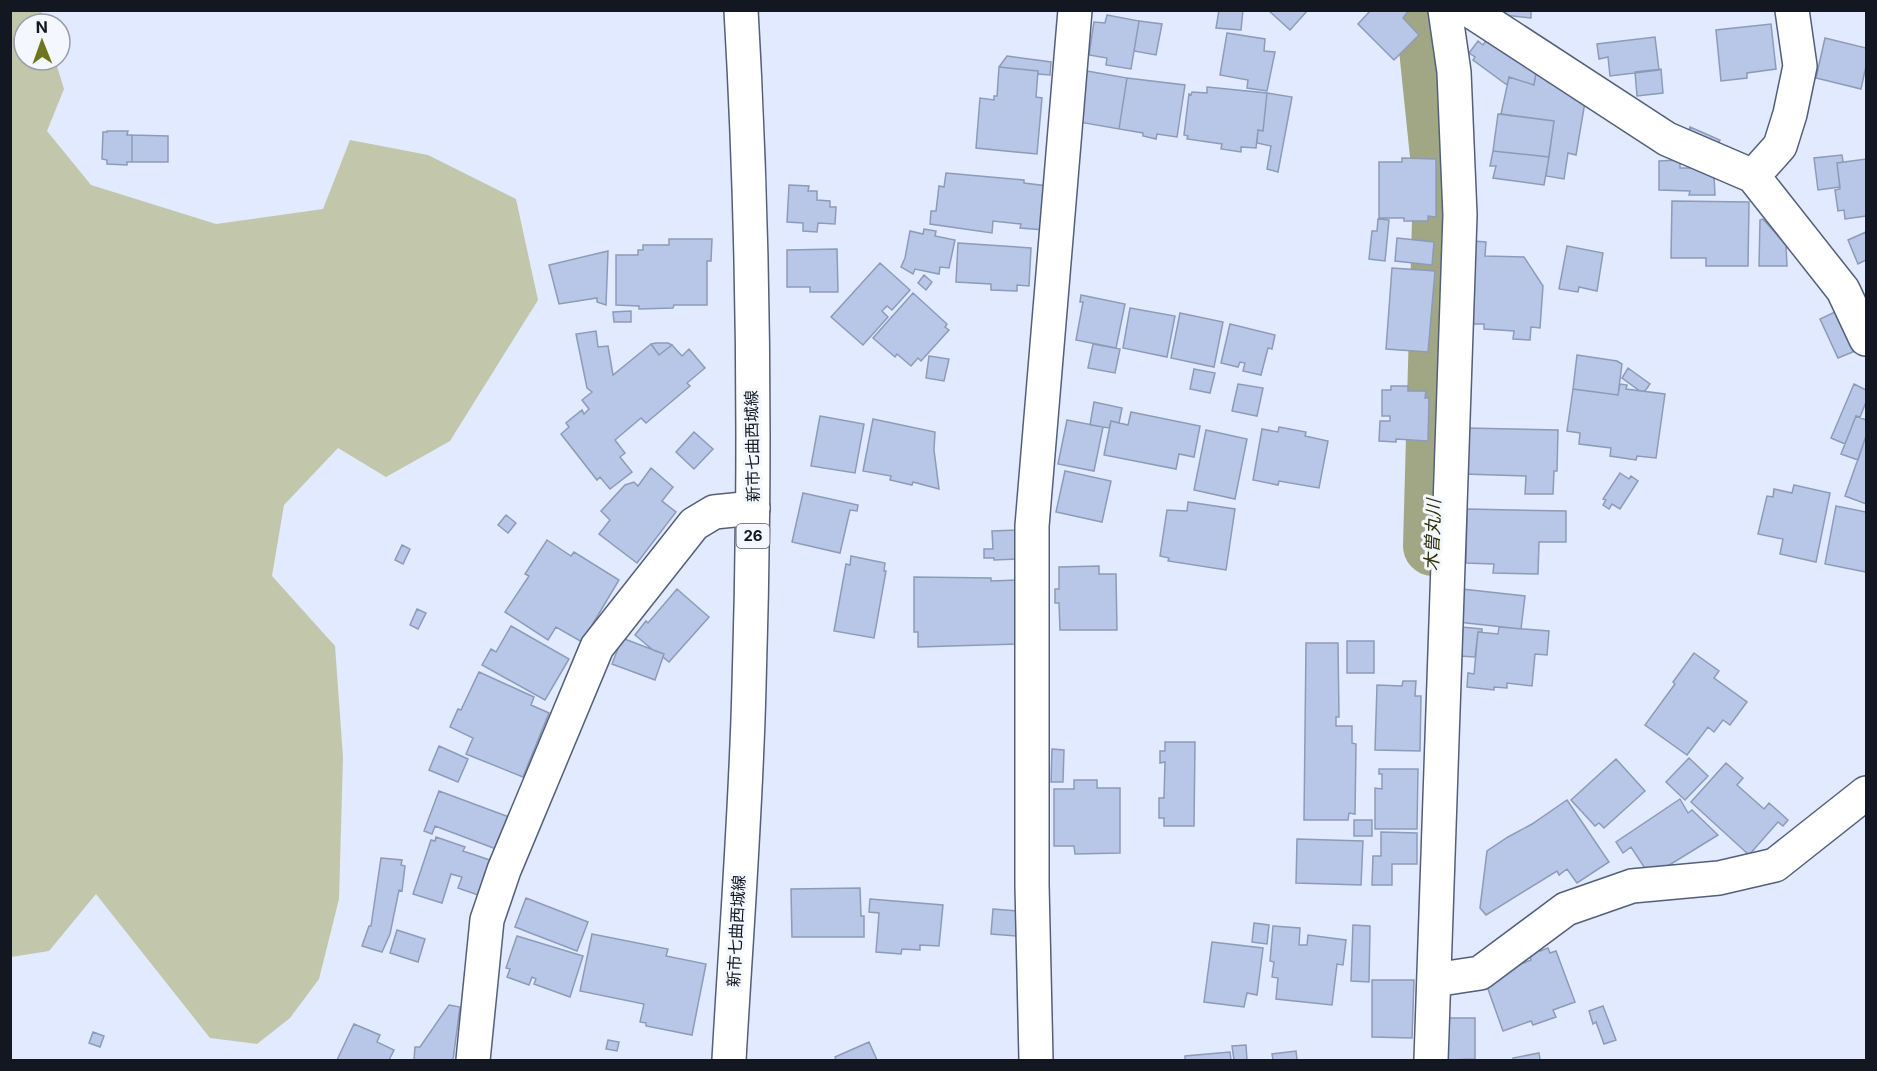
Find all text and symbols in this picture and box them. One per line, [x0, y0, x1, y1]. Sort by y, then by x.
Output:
north arrow [12, 12, 72, 72]
text: N [35, 17, 48, 37]
street label: 新市七曲西城線 [741, 390, 763, 502]
water label: 木曽丸川 [1421, 497, 1444, 571]
road number: 26 [736, 524, 770, 548]
street label: 新市七曲西城線 [723, 875, 749, 987]

